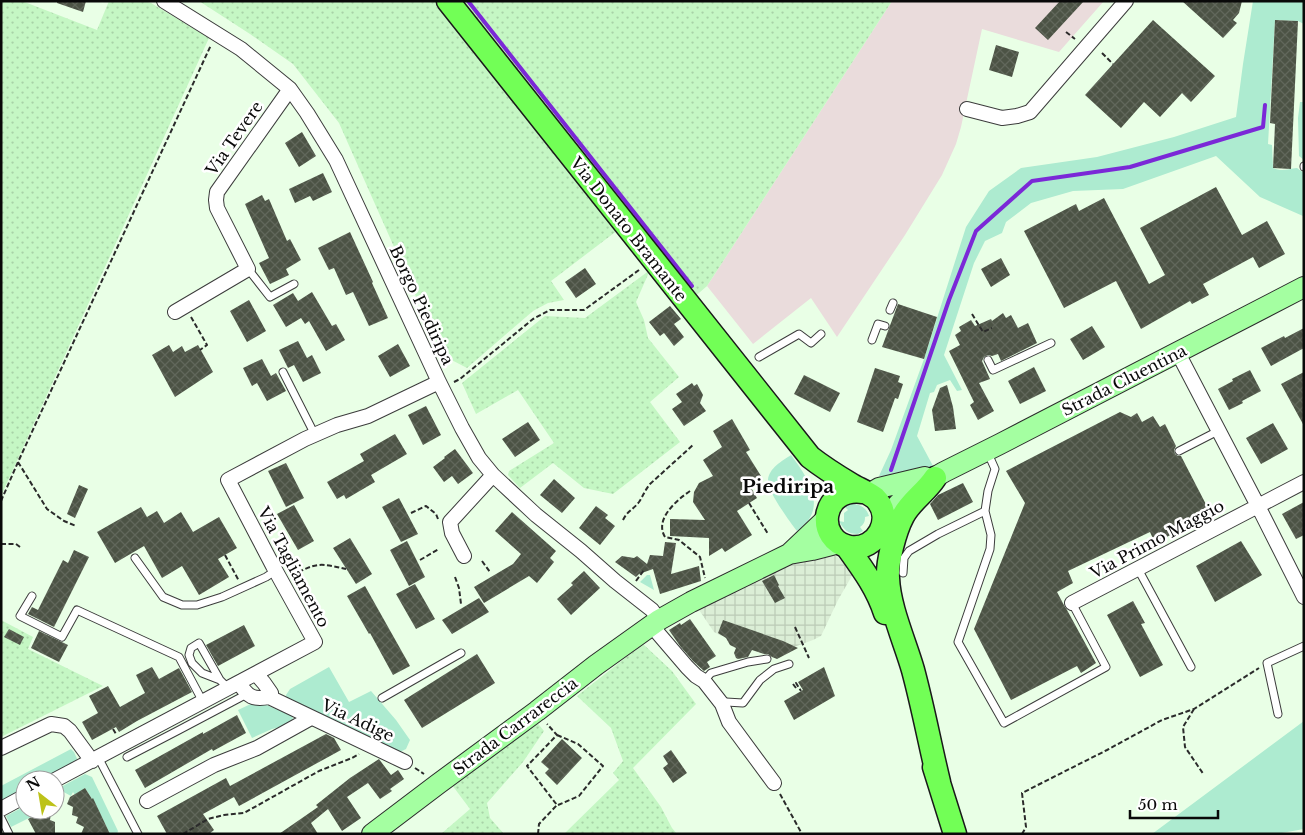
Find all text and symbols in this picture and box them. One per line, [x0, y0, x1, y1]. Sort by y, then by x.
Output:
street label: Via Tevere [201, 97, 267, 180]
street label: Via Donato Bramante [566, 152, 692, 305]
street label: Borgo Piediripa [386, 242, 459, 368]
street label: Strada Cluentina [1058, 340, 1190, 420]
district label: Piediripa [742, 475, 834, 498]
street label: Via Primo Maggio [1086, 495, 1227, 583]
street label: Via Tagliamento [253, 502, 334, 631]
street label: Strada Carrareccia [449, 673, 581, 779]
street label: Via Adige [318, 694, 397, 745]
north arrow [15, 770, 65, 820]
text: N [23, 773, 44, 795]
scale bar [1130, 788, 1218, 820]
text: 50 m [1138, 795, 1178, 814]

